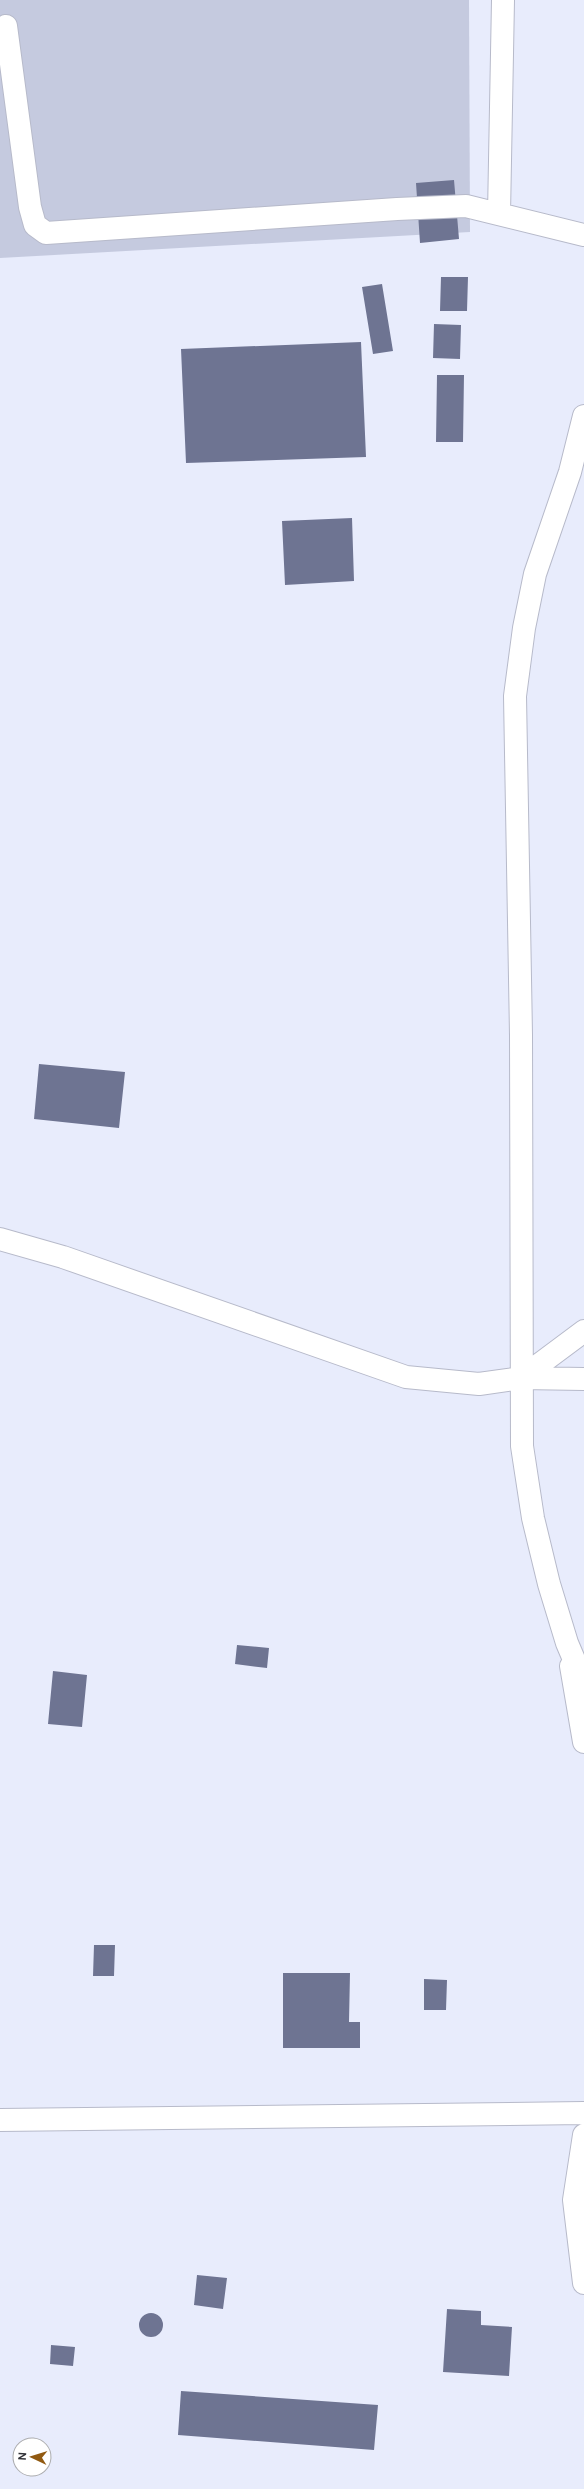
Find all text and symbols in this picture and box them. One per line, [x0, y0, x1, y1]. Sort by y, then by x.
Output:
north arrow [12, 2437, 52, 2477]
text: N [15, 2452, 29, 2461]

